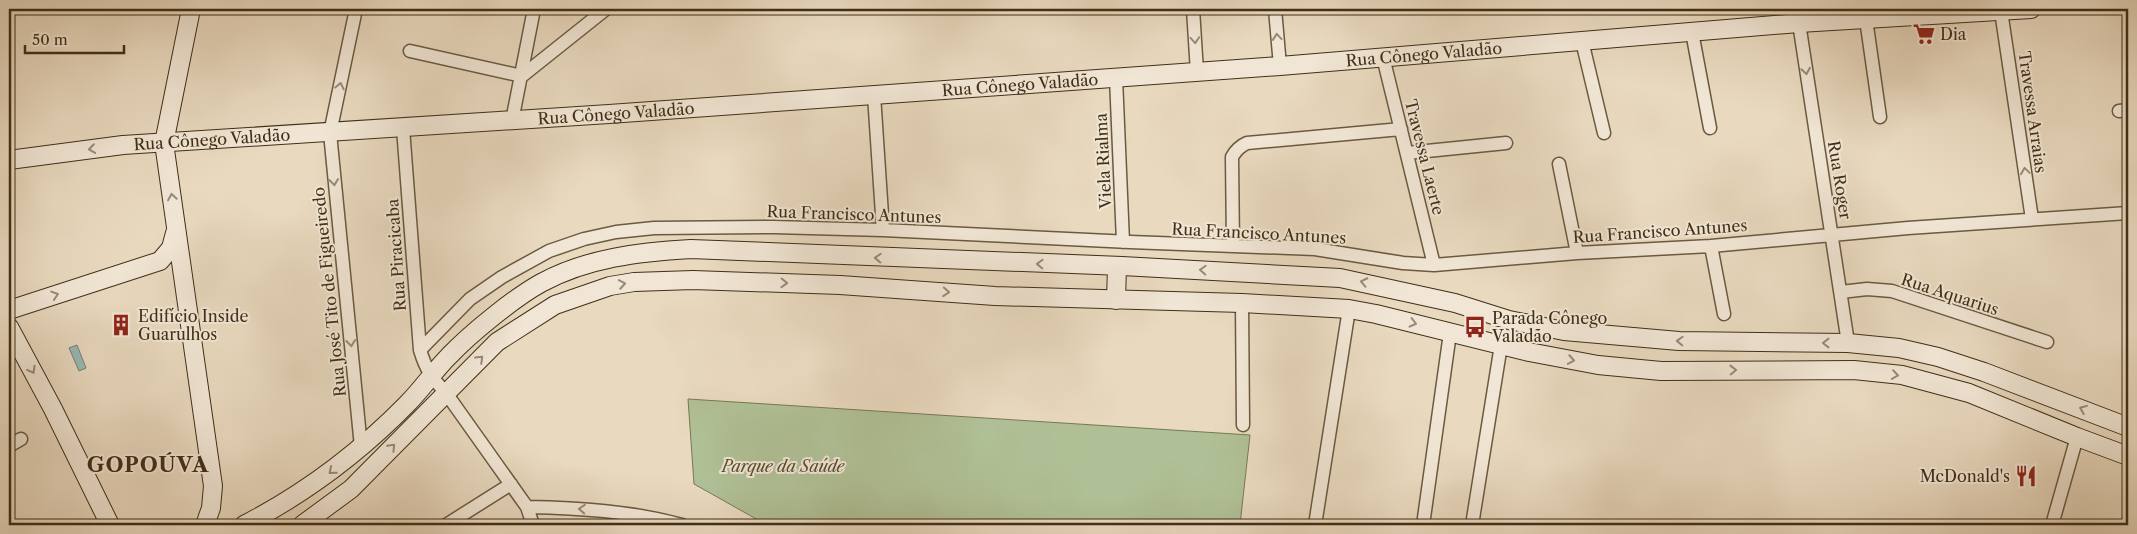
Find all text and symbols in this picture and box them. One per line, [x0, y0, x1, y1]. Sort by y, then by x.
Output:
supermarket icon: Dia [1911, 21, 1937, 47]
scale bar [25, 22, 124, 54]
place label: Dia [1940, 24, 1967, 44]
text: 50 m [32, 30, 68, 49]
one-way arrow [1272, 33, 1283, 41]
one-way arrow [1189, 37, 1200, 45]
street label: Rua Cônego Valadão [1345, 38, 1503, 71]
street label: Travessa Arraias [2015, 50, 2051, 174]
one-way arrow [1801, 67, 1811, 75]
street label: Rua Cônego Valadão [941, 69, 1099, 100]
one-way arrow [334, 81, 344, 90]
street label: Travessa Laerte [1401, 97, 1449, 217]
street label: Rua Cônego Valadão [537, 98, 695, 129]
street label: Viela Rialma [1090, 112, 1116, 210]
street label: Rua Cônego Valadão [133, 124, 291, 154]
street label: Rua Roger [1824, 139, 1856, 221]
one-way arrow [88, 143, 96, 154]
one-way arrow [2020, 166, 2031, 174]
one-way arrow [329, 178, 340, 186]
street label: Rua José Tito de Figueiredo [308, 186, 350, 398]
one-way arrow [168, 192, 178, 201]
street label: Rua Piracicaba [382, 197, 410, 312]
street label: Rua Francisco Antunes [766, 201, 942, 227]
street label: Rua Francisco Antunes [1572, 215, 1748, 247]
street label: Rua Francisco Antunes [1171, 218, 1347, 248]
one-way arrow [874, 252, 882, 263]
one-way arrow [1036, 258, 1044, 269]
one-way arrow [1198, 265, 1206, 276]
street label: Rua Aquarius [1899, 269, 2001, 319]
one-way arrow [780, 277, 788, 288]
one-way arrow [1360, 277, 1369, 288]
one-way arrow [618, 279, 626, 289]
one-way arrow [943, 287, 951, 298]
one-way arrow [51, 291, 59, 301]
place label: Edifício Inside Guarulhos [138, 306, 248, 344]
place label: Parada Cônego Valadão [1491, 308, 1608, 346]
building icon: Edifício Inside Guarulhos [108, 312, 134, 338]
bus stop icon: Parada Cônego Valadão [1462, 314, 1488, 340]
one-way arrow [1409, 317, 1418, 328]
one-way arrow [1676, 335, 1684, 346]
one-way arrow [1822, 338, 1830, 348]
one-way arrow [345, 340, 356, 348]
one-way arrow [1567, 355, 1576, 365]
one-way arrow [475, 356, 484, 365]
one-way arrow [26, 365, 36, 374]
one-way arrow [1730, 365, 1737, 375]
one-way arrow [1891, 369, 1900, 379]
one-way arrow [2079, 405, 2088, 415]
one-way arrow [386, 444, 395, 453]
district label: GOPOÚVA [87, 452, 209, 477]
park label: Parque da Saúde [720, 456, 846, 476]
restaurant icon: McDonald's [2013, 463, 2039, 489]
one-way arrow [329, 465, 338, 473]
place label: McDonald's [1920, 466, 2010, 486]
one-way arrow [578, 504, 586, 515]

